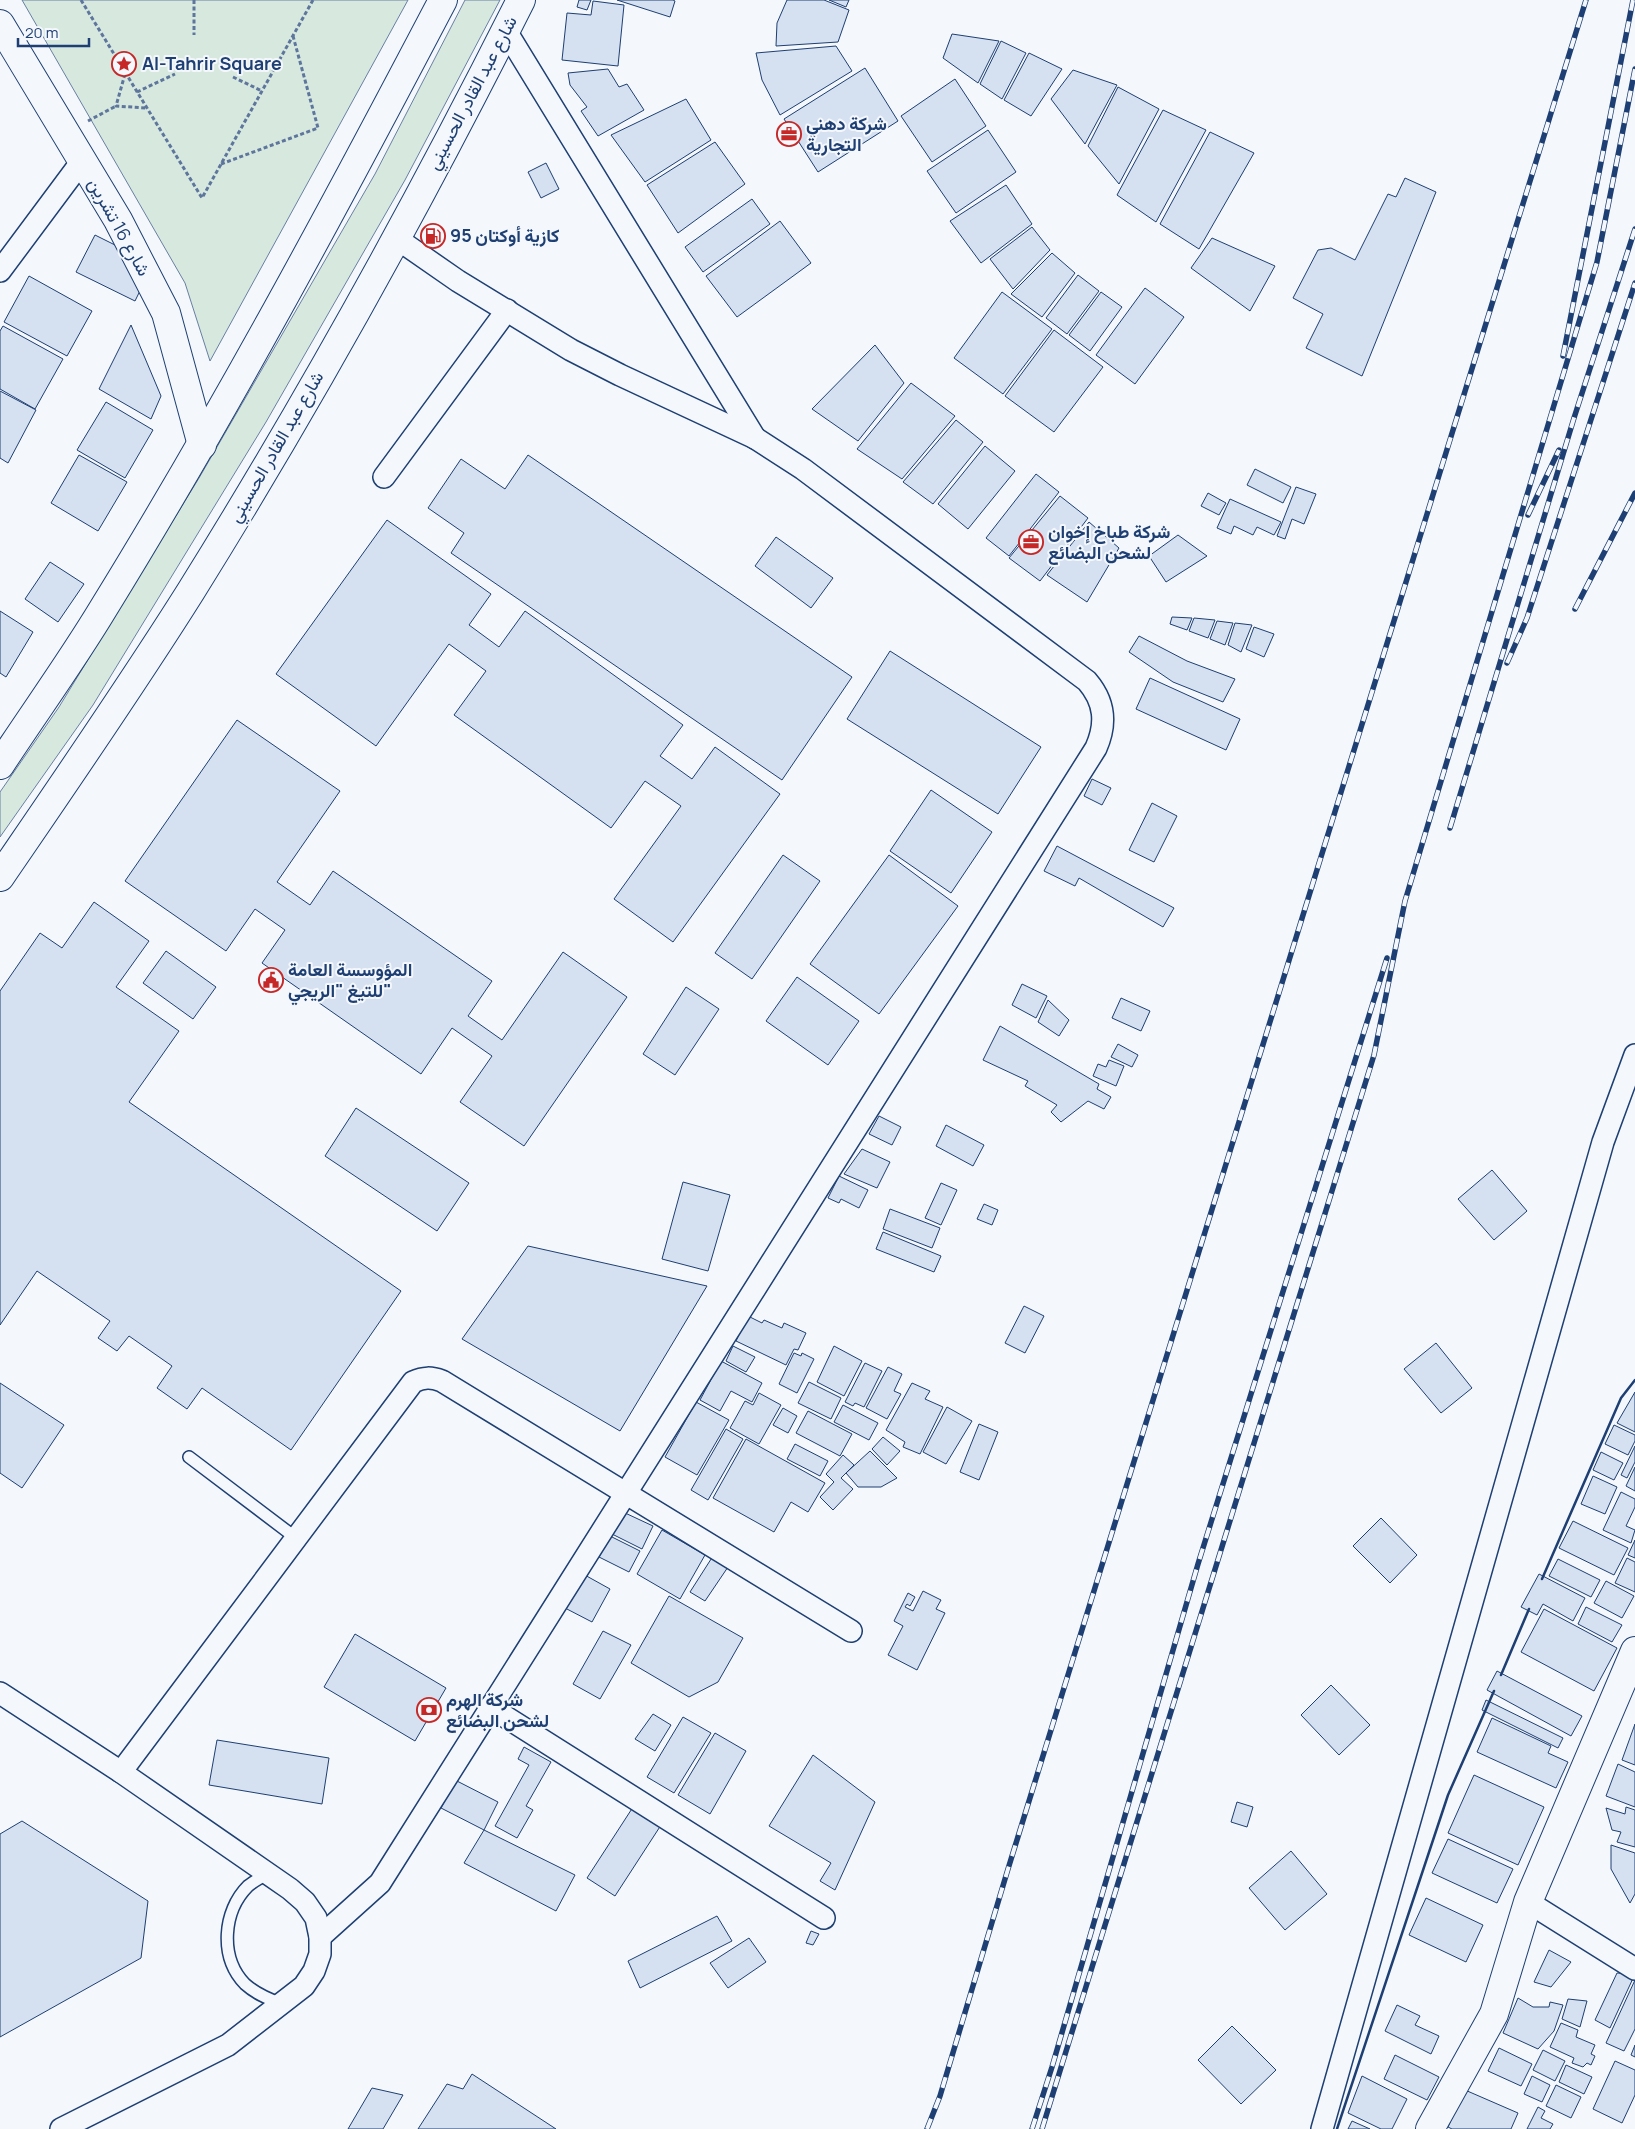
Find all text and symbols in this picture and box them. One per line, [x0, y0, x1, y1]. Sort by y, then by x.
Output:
street label: شارع عبد القادر الحسيني [420, 11, 525, 176]
scale bar [18, 15, 89, 47]
text: 20 m [25, 22, 58, 43]
place icon: Al-Tahrir Square [111, 51, 137, 77]
place label: Al-Tahrir Square [142, 51, 282, 75]
place label: شركة دهني التجارية [806, 111, 887, 156]
office icon: شركة دهني التجارية [776, 121, 802, 147]
street label: شارع 16 تشرين [82, 173, 157, 280]
fuel station icon: كازية أوكتان 95 [420, 223, 446, 249]
place label: كازية أوكتان 95 [450, 223, 559, 247]
street label: شارع عبد القادر الحسيني [222, 366, 332, 529]
place label: شركة طباخ إخوان لشحن البضائع [1048, 519, 1171, 565]
office icon: شركة طباخ إخوان لشحن البضائع [1018, 529, 1044, 555]
place label: المؤوسسة العامة للتيغ "الريجي" [288, 957, 412, 1006]
public building icon: المؤوسسة العامة للتيغ "الريجي" [258, 967, 284, 993]
place label: شركة الهرم لشحن البضائع [446, 1687, 549, 1733]
bank icon: شركة الهرم لشحن البضائع [416, 1697, 442, 1723]

